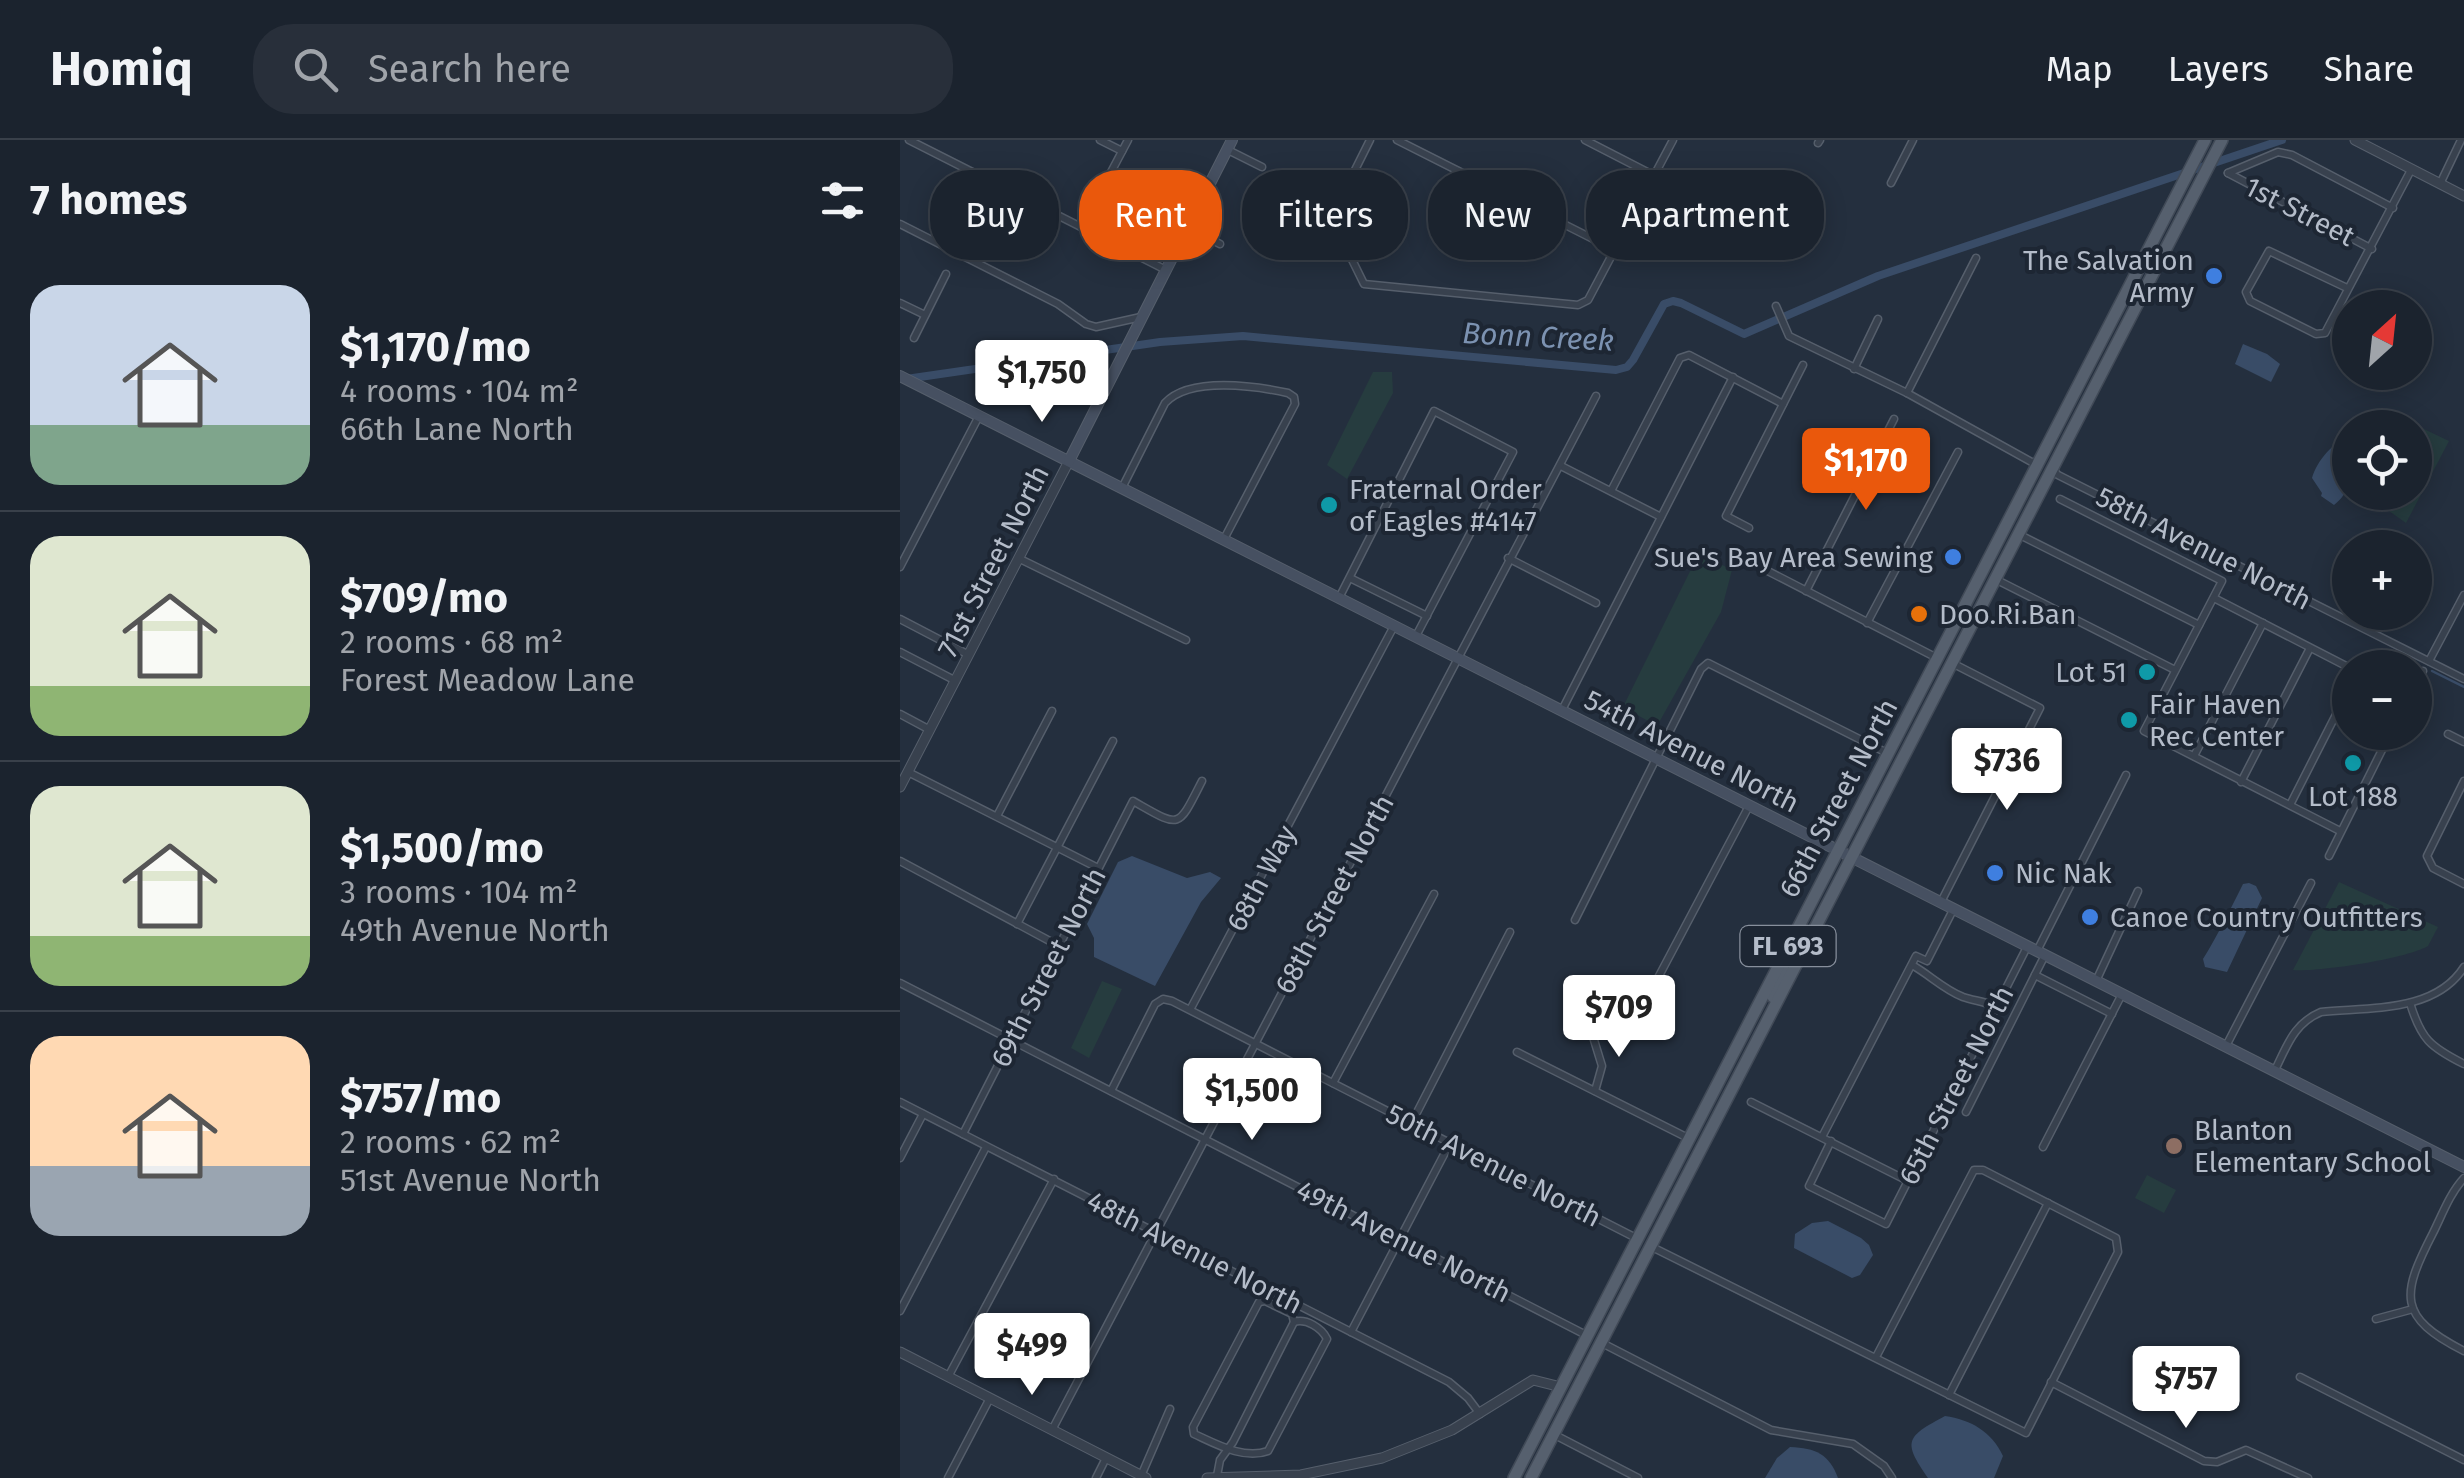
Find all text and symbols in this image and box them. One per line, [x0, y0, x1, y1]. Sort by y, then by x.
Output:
search box [253, 24, 953, 114]
text: Homiq [50, 40, 193, 98]
icon: search [288, 42, 343, 97]
text: Search here [368, 46, 571, 92]
text: Map [2046, 48, 2113, 90]
text: Layers [2168, 48, 2269, 90]
text: Share [2324, 48, 2414, 90]
chip: Buy [930, 170, 1059, 260]
chip: Rent [1079, 170, 1222, 260]
chip: Filters [1242, 170, 1408, 260]
chip: New [1428, 170, 1566, 260]
chip: Apartment [1586, 170, 1824, 260]
street label: 1st Street [2239, 170, 2361, 253]
icon: filters [815, 173, 870, 228]
text: 7 homes [30, 175, 187, 225]
place label: The Salvation Army [2023, 244, 2194, 309]
marker: The Salvation Army [2203, 265, 2225, 287]
north arrow [2332, 290, 2432, 390]
map controls [2332, 290, 2432, 750]
water label: Bonn Creek [1461, 315, 1615, 359]
text: $1,170/mo [340, 322, 531, 372]
icon: home [110, 325, 230, 445]
pin: $1,750 [961, 340, 1123, 425]
text: $1,750 [997, 353, 1087, 391]
text: 4 rooms · 104 m² [340, 372, 579, 410]
text: 66th Lane North [340, 410, 574, 448]
button: locate [2332, 410, 2432, 510]
pin: $1,170 [1785, 428, 1947, 513]
text: $1,170 [1824, 441, 1908, 479]
street label: 71st Street North [931, 460, 1056, 663]
place label: Fraternal Order of Eagles #4147 [1349, 473, 1542, 538]
street label: 58th Avenue North [2091, 480, 2317, 617]
marker: Fraternal Order of Eagles #4147 [1318, 494, 1340, 516]
button: + [2332, 530, 2432, 630]
place label: Sue's Bay Area Sewing [1654, 541, 1933, 574]
marker: Sue's Bay Area Sewing [1942, 546, 1964, 568]
text: $709/mo [340, 573, 508, 623]
icon: home [110, 576, 230, 696]
place label: Doo.Ri.Ban [1939, 598, 2076, 631]
marker: Doo.Ri.Ban [1908, 603, 1930, 625]
text: 2 rooms · 68 m² [340, 623, 563, 661]
button: − [2332, 650, 2432, 750]
place label: Lot 51 [2055, 656, 2127, 689]
text: Forest Meadow Lane [340, 661, 635, 699]
marker: Lot 51 [2136, 661, 2158, 683]
street label: 54th Avenue North [1579, 683, 1804, 820]
place label: Fair Haven Rec Center [2149, 688, 2284, 753]
street label: 66th Street North [1772, 693, 1905, 903]
marker: Fair Haven Rec Center [2118, 709, 2140, 731]
pin: $736 [1948, 728, 2066, 813]
text: $736 [1974, 741, 2040, 779]
marker: Lot 188 [2342, 752, 2364, 774]
place label: Lot 188 [2308, 780, 2398, 813]
street label: 68th Street North [1268, 789, 1401, 999]
street label: 68th Way [1220, 819, 1303, 937]
text: $1,500/mo [340, 823, 544, 873]
icon: home [110, 826, 230, 946]
place label: Nic Nak [2015, 857, 2112, 890]
street label: 69th Street North [984, 862, 1113, 1072]
marker: Nic Nak [1984, 862, 2006, 884]
text: 3 rooms · 104 m² [340, 873, 578, 911]
place label: Canoe Country Outfitters [2110, 901, 2423, 934]
marker: Canoe Country Outfitters [2079, 906, 2101, 928]
text: 49th Avenue North [340, 911, 610, 949]
road number: FL 693 [1740, 926, 1836, 966]
pin: $709 [1560, 975, 1678, 1060]
street label: 65th Street North [1892, 980, 2021, 1190]
text: $709 [1585, 988, 1653, 1026]
pin: $1,500 [1171, 1058, 1333, 1143]
text: $1,500 [1205, 1071, 1299, 1109]
text: $757/mo [340, 1073, 501, 1123]
icon: home [110, 1076, 230, 1196]
street label: 50th Avenue North [1381, 1097, 1607, 1234]
place label: Blanton Elementary School [2194, 1114, 2431, 1179]
text: 2 rooms · 62 m² [340, 1123, 561, 1161]
marker: Blanton Elementary School [2163, 1135, 2185, 1157]
text: 51st Avenue North [340, 1161, 601, 1199]
street label: 49th Avenue North [1291, 1173, 1516, 1310]
street label: 48th Avenue North [1082, 1184, 1308, 1321]
pin: $499 [973, 1313, 1091, 1398]
text: $499 [997, 1326, 1067, 1364]
pin: $757 [2127, 1346, 2245, 1431]
text: $757 [2155, 1359, 2217, 1397]

